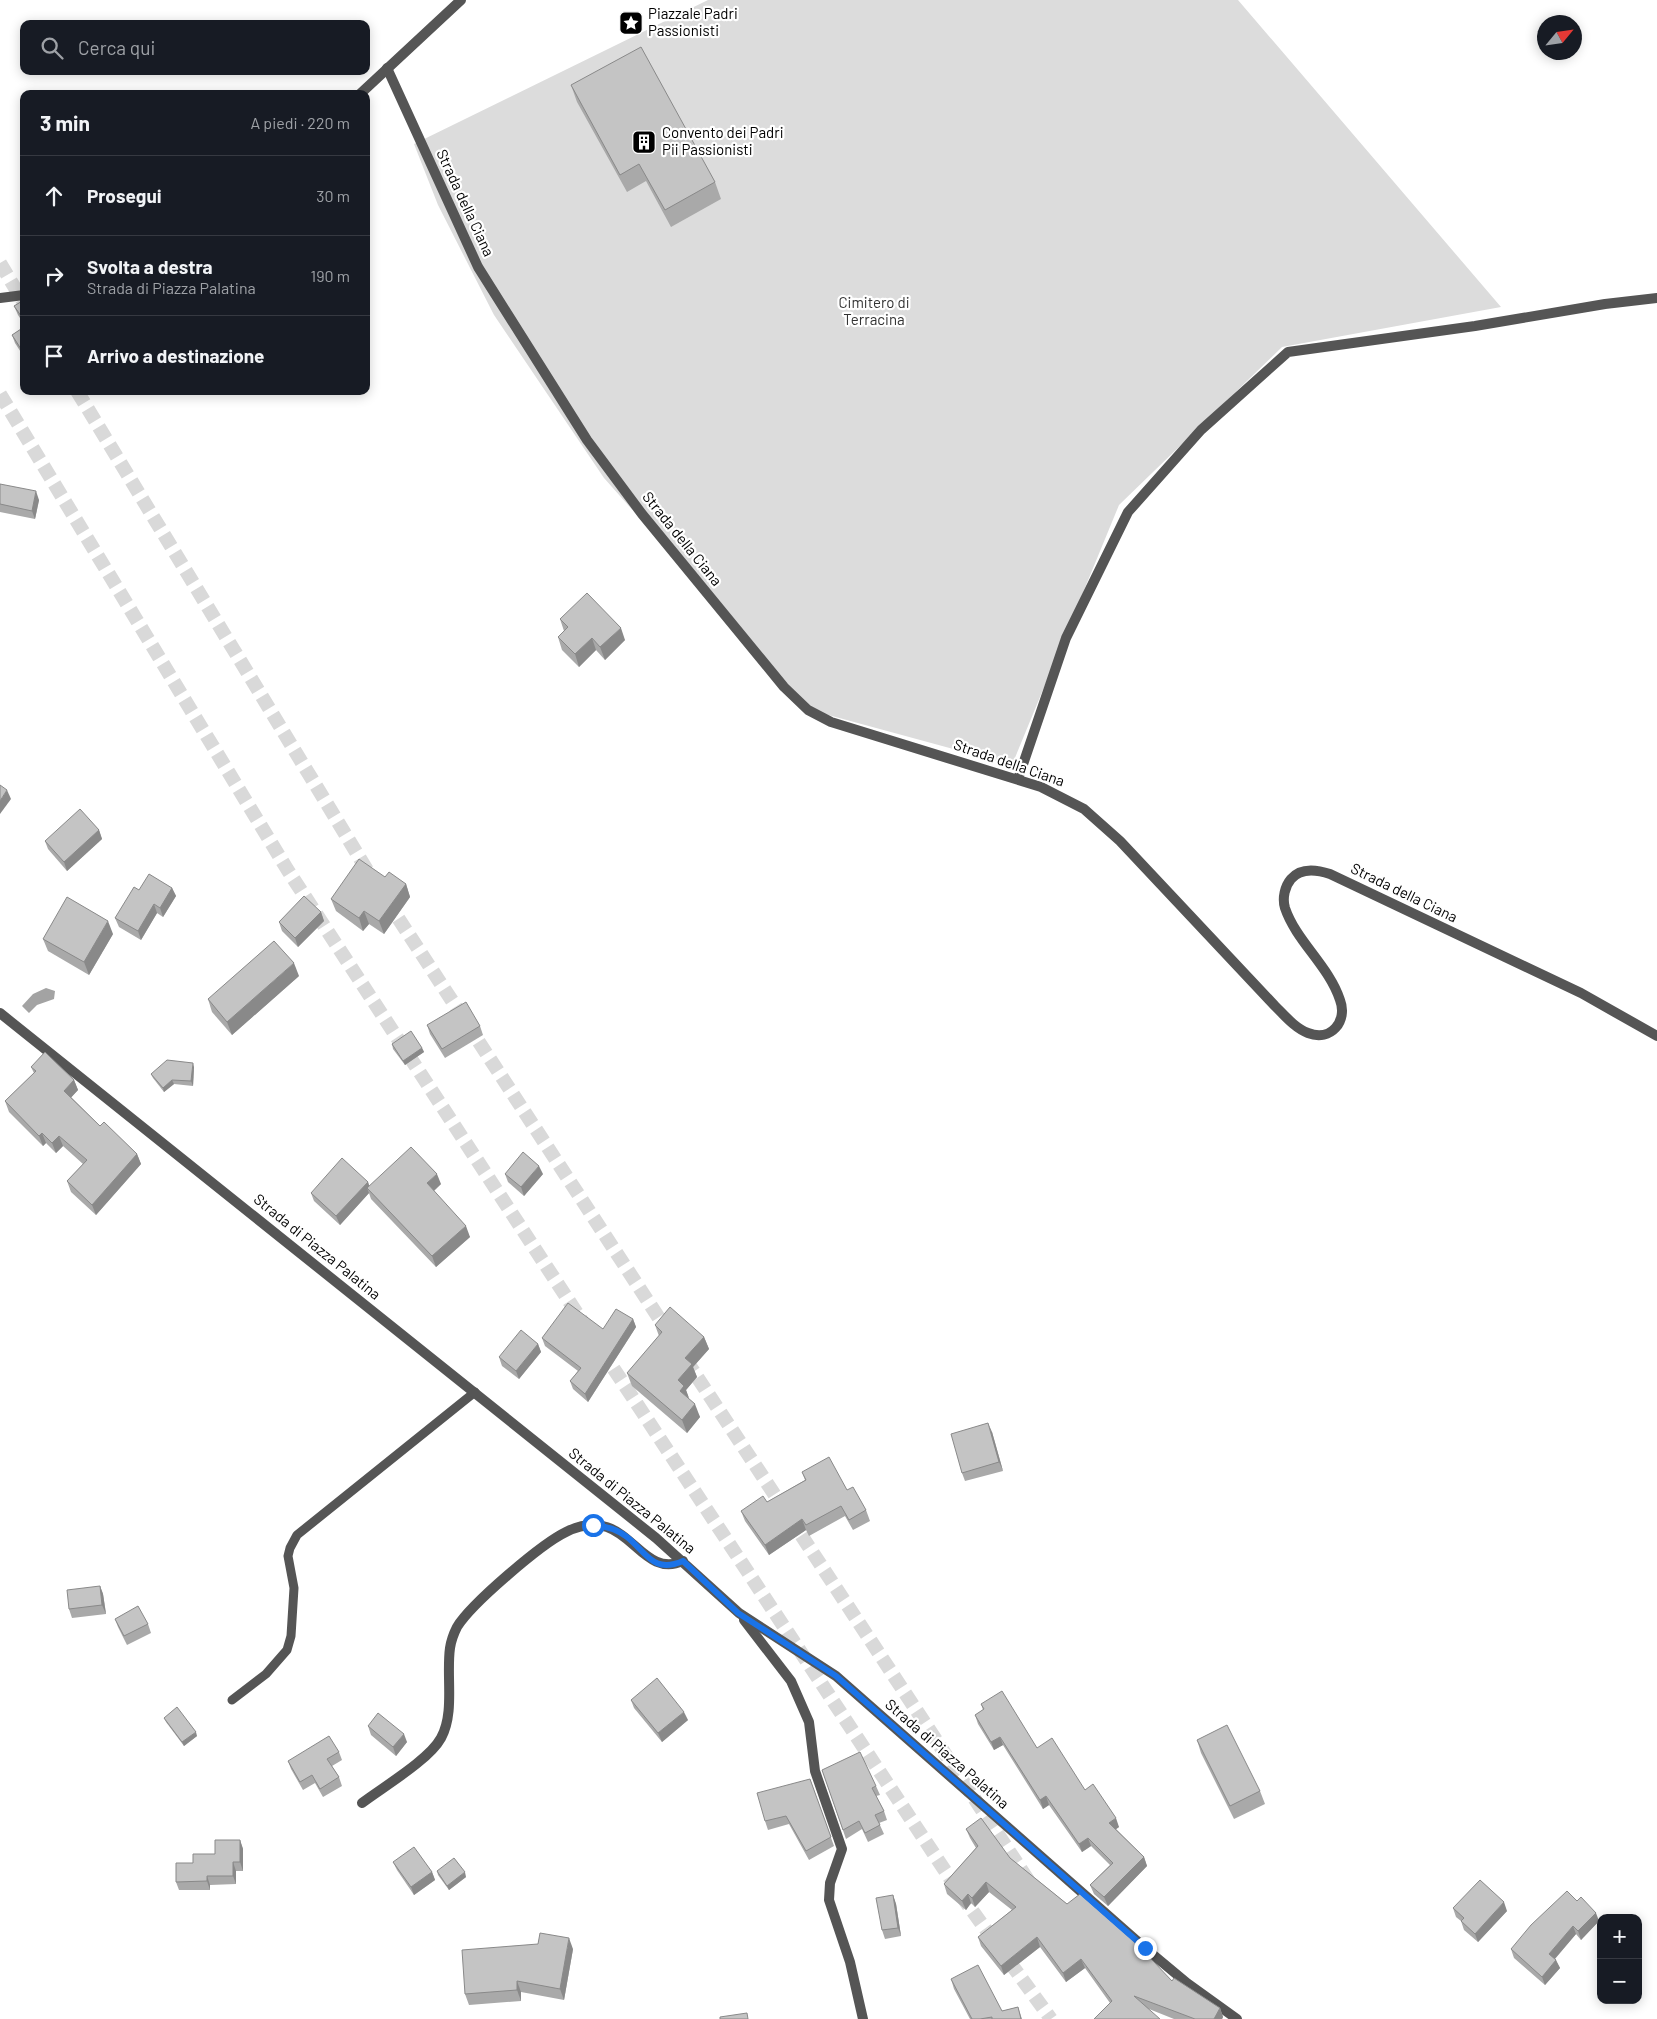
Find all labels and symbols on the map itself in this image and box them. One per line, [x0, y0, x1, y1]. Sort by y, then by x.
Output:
place label: Piazzale Padri Passionisti [648, 4, 738, 39]
place icon: Piazzale Padri Passionisti [618, 10, 644, 36]
north arrow [1537, 15, 1582, 60]
place label: Convento dei Padri Pii Passionisti [662, 123, 784, 158]
building icon: Convento dei Padri Pii Passionisti [631, 129, 657, 155]
street label: Strada della Ciana [433, 146, 499, 259]
park label: Cimitero di Terracina [839, 293, 909, 328]
street label: Strada della Ciana [639, 488, 726, 589]
street label: Strada della Ciana [951, 735, 1067, 789]
street label: Strada della Ciana [1348, 859, 1461, 926]
street label: Strada di Piazza Palatina [251, 1189, 385, 1303]
street label: Strada di Piazza Palatina [566, 1443, 700, 1557]
route start [582, 1514, 605, 1537]
street label: Strada di Piazza Palatina [882, 1695, 1013, 1812]
route end [1134, 1937, 1157, 1960]

